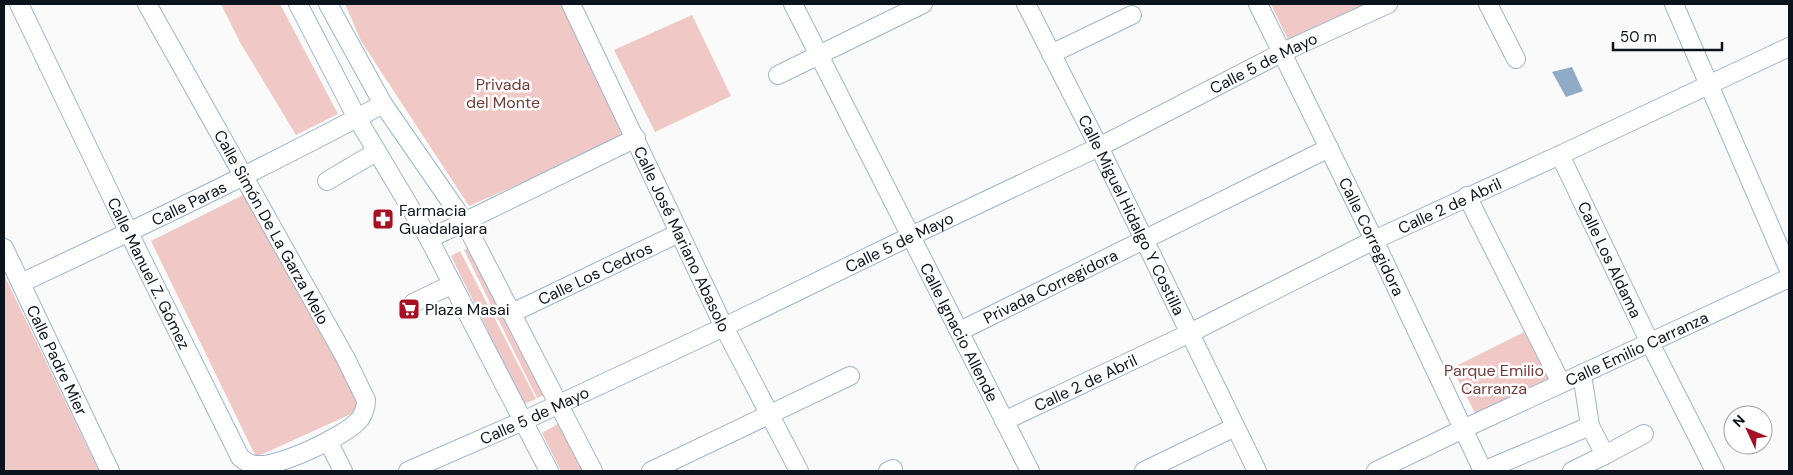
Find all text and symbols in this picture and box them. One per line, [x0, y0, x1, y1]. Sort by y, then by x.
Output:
scale bar [1613, 20, 1722, 52]
text: 50 m [1620, 27, 1657, 47]
street label: Calle 5 de Mayo [1206, 28, 1321, 99]
park label: Privada del Monte [466, 74, 540, 113]
street label: Calle Miguel Hidalgo Y Costilla [1073, 111, 1189, 319]
street label: Calle Simón De La Garza Melo [209, 126, 334, 328]
street label: Calle José Mariano Abasolo [629, 143, 735, 336]
street label: Calle 2 de Abril [1395, 173, 1505, 239]
street label: Calle Corregidora [1334, 174, 1409, 300]
street label: Calle Paras [148, 176, 230, 231]
street label: Calle Manuel Z. Gómez [102, 194, 195, 353]
street label: Calle Los Aldama [1573, 198, 1646, 321]
place label: Farmacia Guadalajara [399, 200, 487, 239]
pharmacy icon: Farmacia Guadalajara [371, 207, 395, 231]
street label: Calle 5 de Mayo [842, 207, 957, 277]
street label: Calle Los Cedros [535, 237, 656, 310]
street label: Privada Corregidora [980, 244, 1121, 329]
street label: Calle Ignacio Allende [915, 259, 1003, 405]
supermarket icon: Plaza Masai [397, 297, 421, 321]
place label: Plaza Masai [425, 299, 510, 320]
street label: Calle Padre Mier [22, 302, 92, 419]
street label: Calle Emilio Carranza [1562, 307, 1712, 391]
street label: Calle 2 de Abril [1031, 350, 1141, 416]
park label: Parque Emilio Carranza [1444, 360, 1544, 399]
street label: Calle 5 de Mayo [477, 382, 592, 450]
north arrow [1723, 405, 1773, 455]
text: N [1729, 411, 1749, 431]

